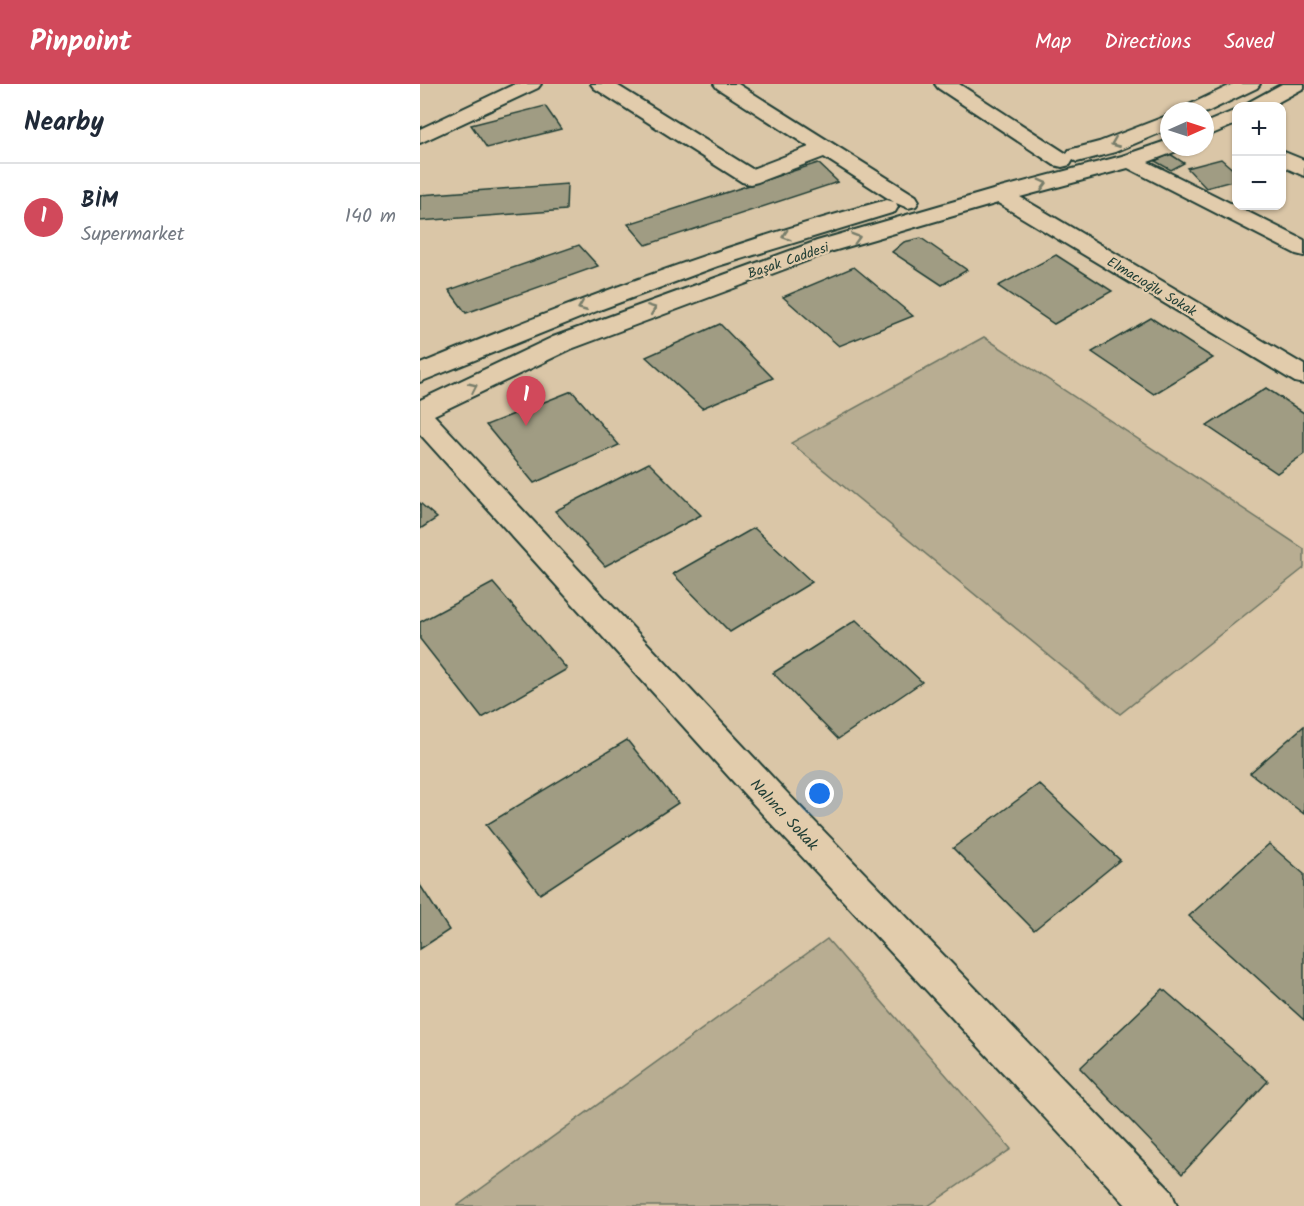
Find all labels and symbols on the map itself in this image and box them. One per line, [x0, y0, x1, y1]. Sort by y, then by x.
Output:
north arrow [1160, 102, 1214, 156]
one-way arrow [1110, 136, 1121, 148]
one-way arrow [1037, 179, 1048, 191]
one-way arrow [781, 228, 792, 241]
one-way arrow [851, 232, 861, 245]
street label: Başak Caddesi [745, 237, 833, 285]
street label: Elmacıoğlu Sokak [1102, 251, 1201, 323]
one-way arrow [577, 300, 588, 312]
one-way arrow [646, 303, 657, 316]
pin: 1 [506, 376, 546, 426]
one-way arrow [467, 382, 478, 394]
street label: Nalıncı Sokak [744, 773, 824, 857]
your location [805, 779, 834, 808]

